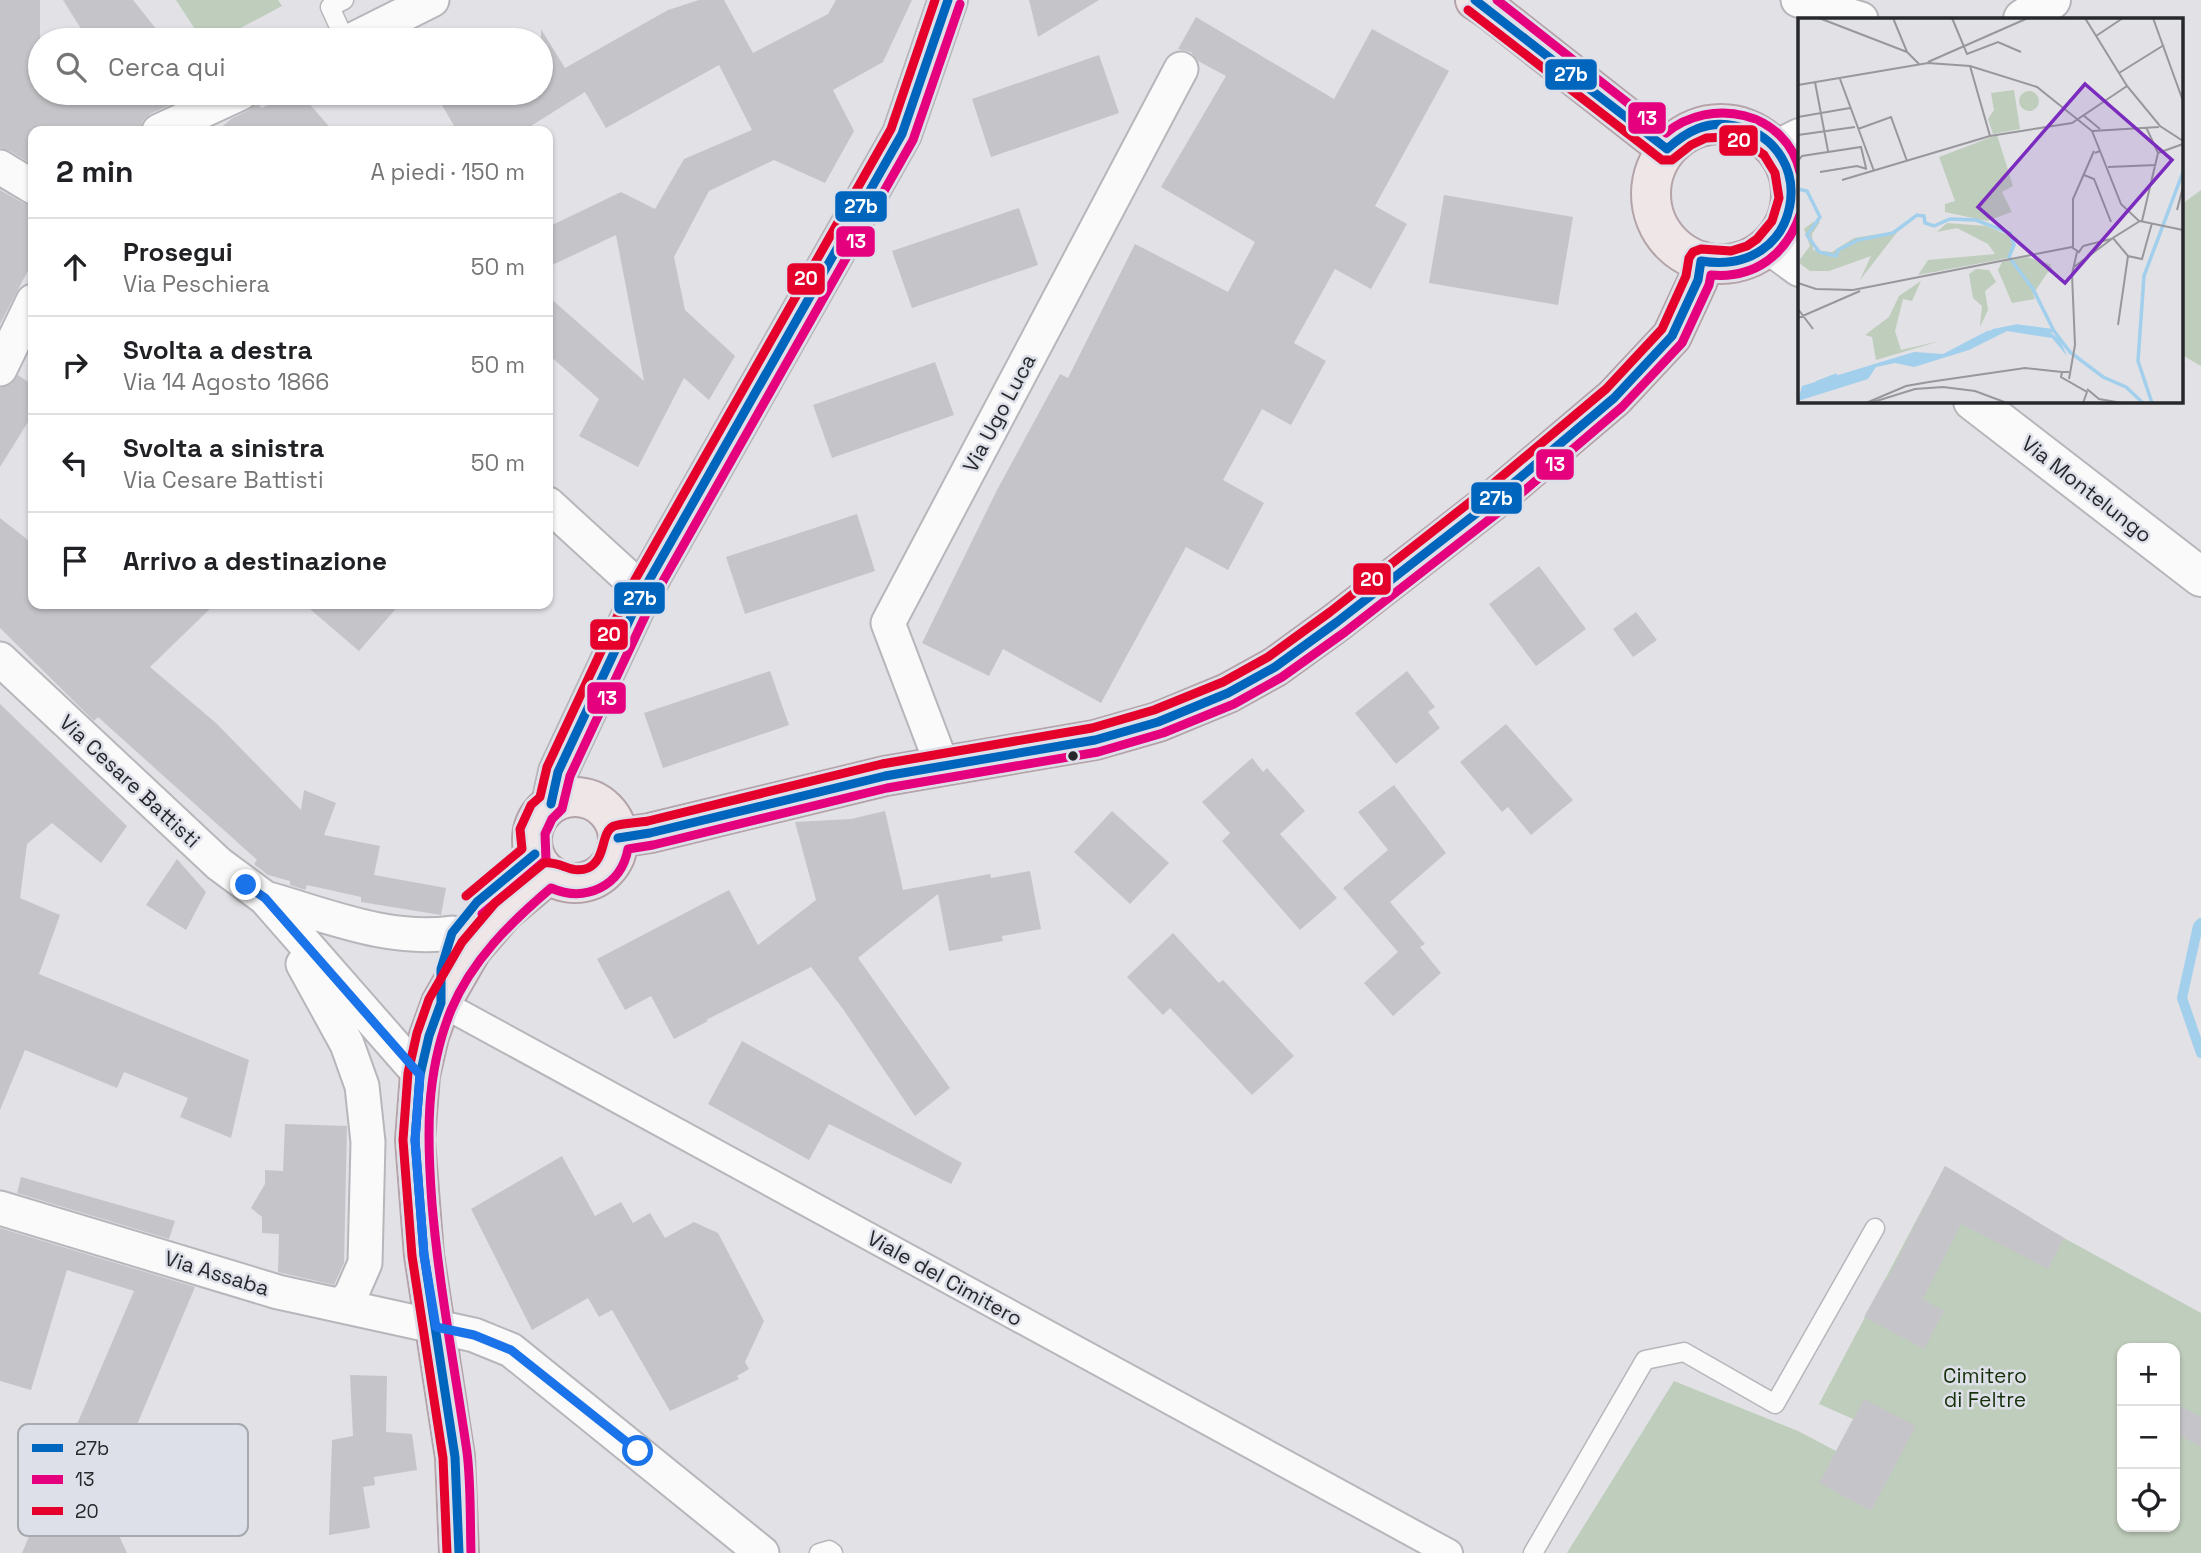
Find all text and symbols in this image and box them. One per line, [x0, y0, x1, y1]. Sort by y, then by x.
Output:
inset map [1798, 18, 2184, 402]
search box [28, 28, 553, 105]
icon: search [52, 48, 90, 86]
text: Cerca qui [108, 50, 226, 84]
line badge: 27b [1544, 58, 1598, 91]
text: 27b [1554, 62, 1588, 87]
line badge: 13 [1627, 101, 1667, 135]
text: 13 [1637, 106, 1657, 131]
line badge: 20 [1718, 124, 1759, 157]
text: 20 [1727, 128, 1751, 153]
text: 2 min [56, 152, 134, 191]
text: A piedi · 150 m [370, 157, 525, 187]
line badge: 27b [834, 190, 888, 223]
text: 27b [844, 194, 878, 219]
line badge: 13 [835, 225, 876, 258]
text: 13 [846, 229, 866, 254]
text: Prosegui [123, 235, 233, 269]
icon: ahead [56, 248, 94, 286]
text: 50 m [471, 252, 525, 282]
line badge: 20 [786, 262, 826, 296]
text: 20 [794, 266, 818, 291]
text: Via Peschiera [123, 269, 270, 299]
text: Svolta a destra [123, 333, 312, 367]
icon: right [56, 346, 94, 384]
street label: Via Ugo Luca [956, 349, 1042, 477]
text: 50 m [471, 350, 525, 380]
text: Via 14 Agosto 1866 [123, 367, 329, 397]
street label: Via Montelungo [2016, 430, 2158, 548]
text: Svolta a sinistra [123, 431, 324, 465]
icon: left [56, 444, 94, 482]
text: 50 m [471, 448, 525, 478]
line badge: 13 [1535, 448, 1575, 481]
text: 13 [1545, 452, 1565, 477]
text: Via Cesare Battisti [123, 465, 324, 495]
line badge: 27b [1470, 481, 1523, 515]
text: 27b [1479, 486, 1513, 511]
icon: arrive [56, 542, 94, 580]
text: Arrivo a destinazione [123, 544, 387, 578]
line badge: 20 [1352, 562, 1392, 596]
text: 20 [1360, 567, 1384, 592]
line badge: 27b [613, 581, 666, 615]
text: 27b [623, 586, 657, 611]
line badge: 20 [589, 618, 629, 651]
text: 20 [597, 622, 621, 647]
line badge: 13 [586, 681, 627, 715]
text: 13 [597, 686, 617, 711]
street label: Via Cesare Battisti [54, 709, 206, 853]
unlabelled marker [1066, 749, 1080, 763]
route end [230, 869, 261, 900]
street label: Viale del Cimitero [862, 1224, 1028, 1332]
street label: Via Assaba [161, 1244, 273, 1302]
map controls [2117, 1343, 2180, 1532]
button: + [2117, 1343, 2180, 1406]
park label: Cimitero di Feltre [1943, 1362, 2027, 1413]
button: − [2117, 1406, 2180, 1469]
legend [18, 1424, 248, 1536]
route start [622, 1435, 653, 1466]
text: 27b [75, 1436, 109, 1461]
text: 13 [75, 1467, 94, 1492]
button: locate [2117, 1469, 2180, 1532]
text: 20 [75, 1499, 99, 1524]

